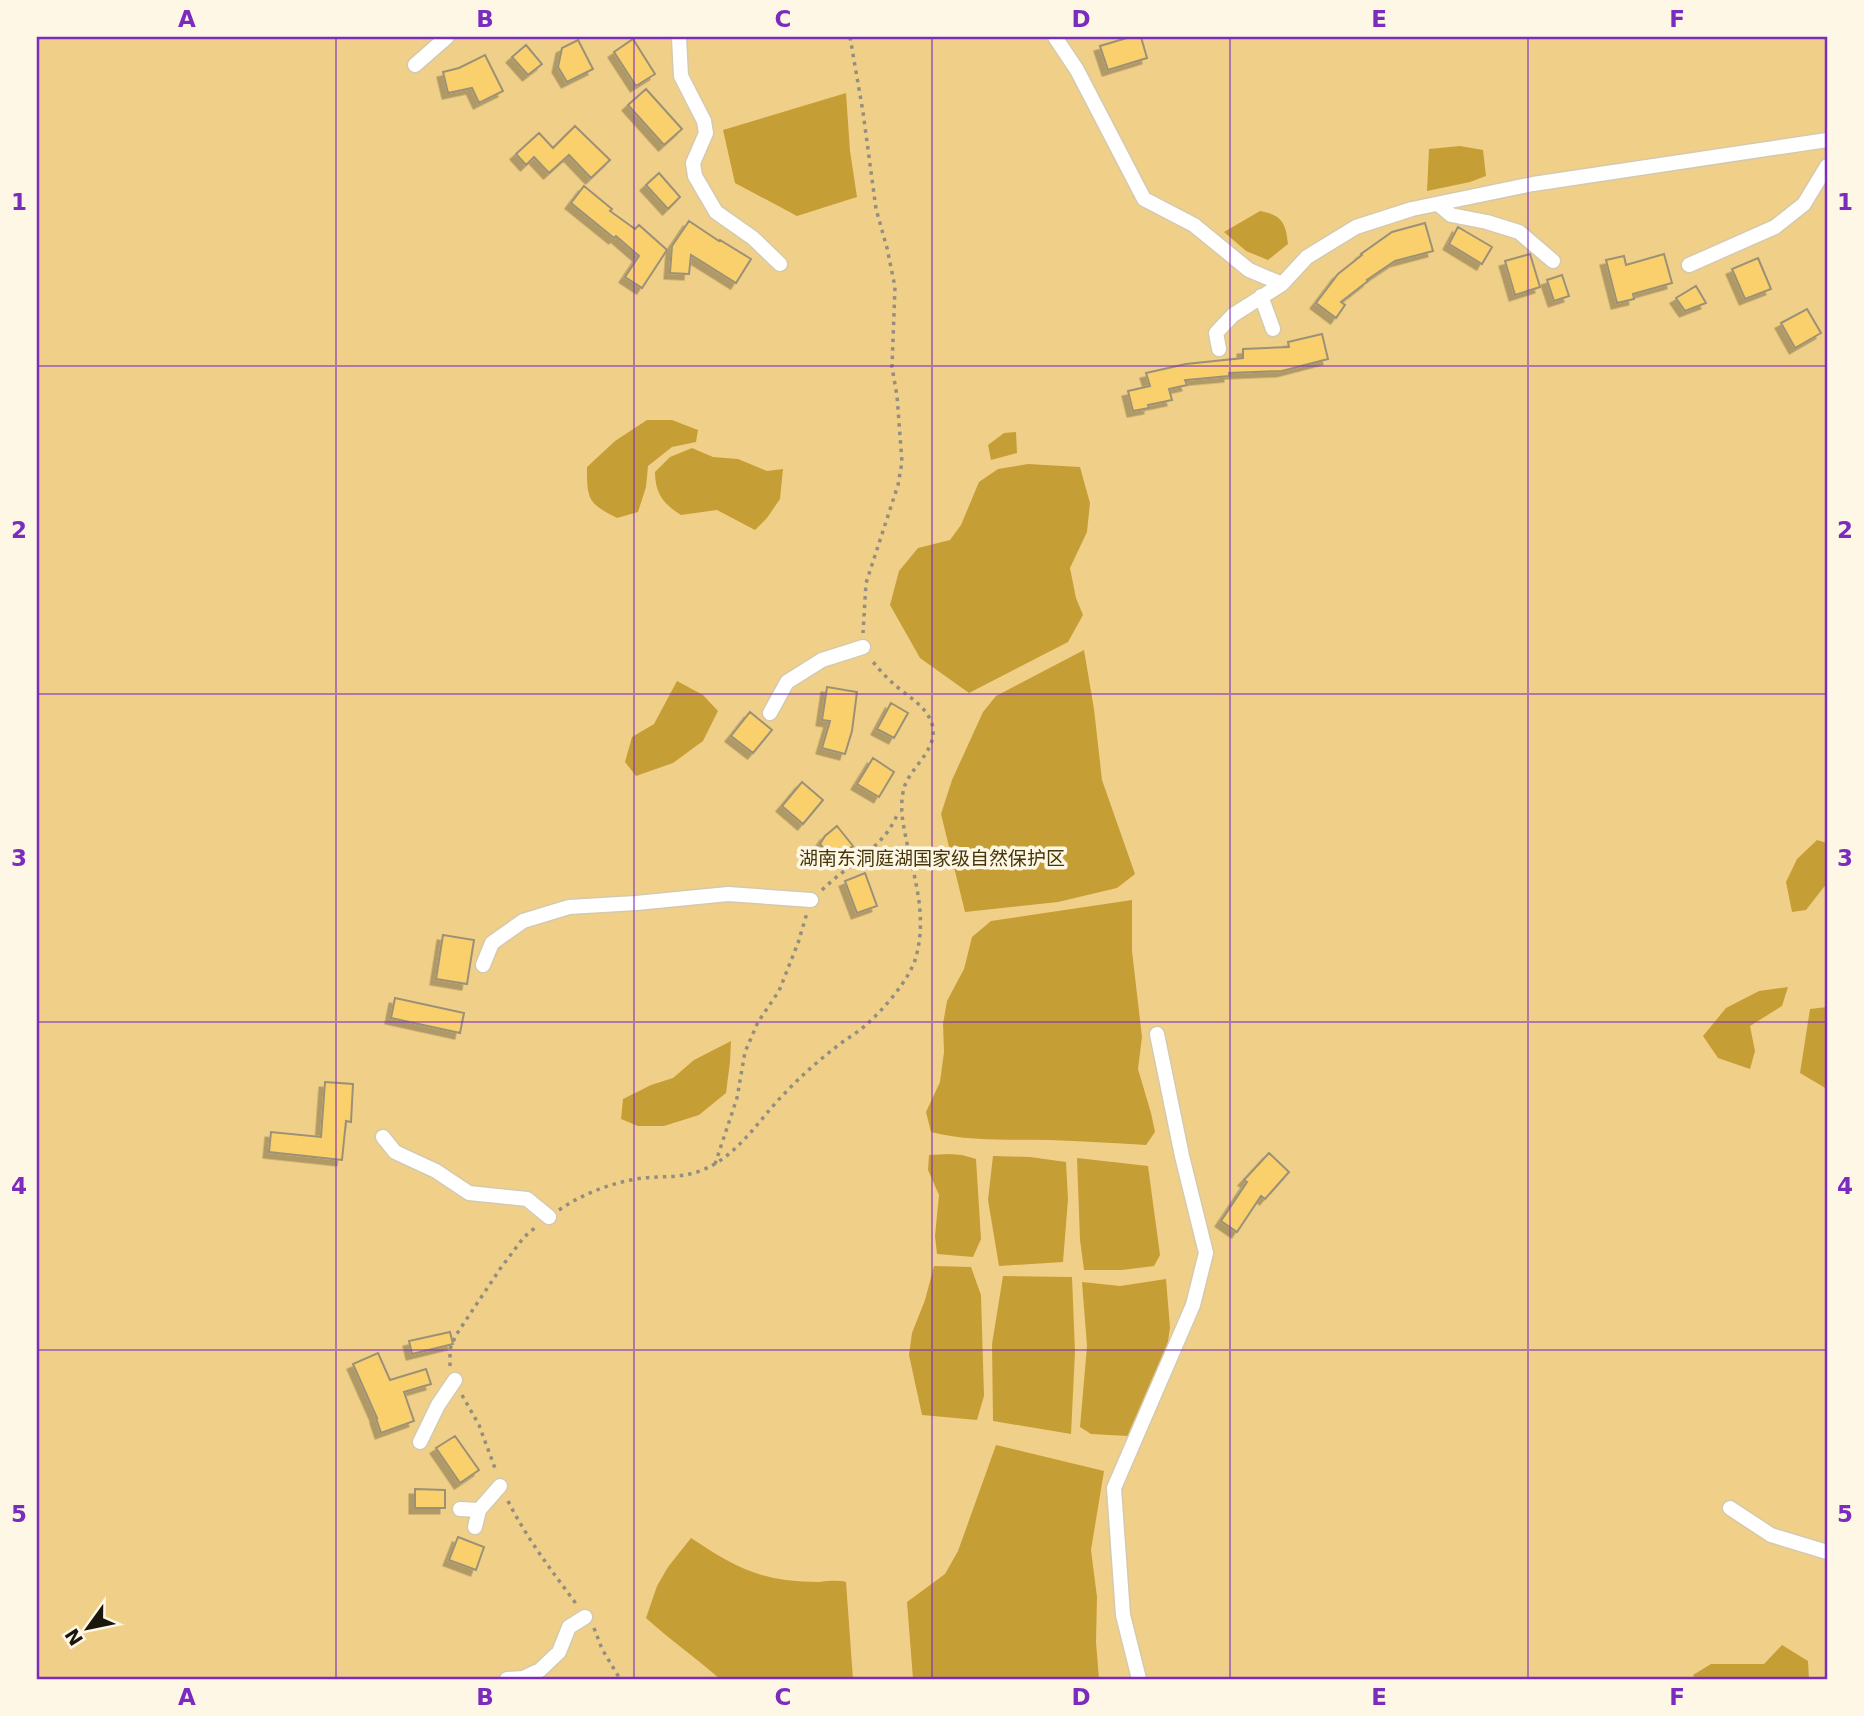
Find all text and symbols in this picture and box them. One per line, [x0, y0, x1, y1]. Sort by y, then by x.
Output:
text: A [178, 6, 196, 32]
text: B [476, 6, 494, 32]
text: C [775, 6, 791, 32]
text: D [1071, 6, 1091, 32]
text: E [1371, 6, 1387, 32]
text: F [1669, 6, 1685, 32]
text: 1 [11, 189, 27, 215]
text: 1 [1837, 189, 1853, 215]
text: 2 [11, 517, 27, 543]
text: 2 [1837, 517, 1853, 543]
text: 3 [11, 845, 27, 871]
text: 3 [1837, 845, 1853, 871]
park label: 湖南东洞庭湖国家级自然保护区 [799, 847, 1065, 869]
text: 4 [11, 1173, 27, 1199]
text: 4 [1837, 1173, 1853, 1199]
text: 5 [11, 1501, 27, 1527]
text: 5 [1837, 1501, 1853, 1527]
north arrow [52, 1594, 122, 1664]
text: N [60, 1625, 87, 1650]
text: A [178, 1684, 196, 1710]
text: B [476, 1684, 494, 1710]
text: C [775, 1684, 791, 1710]
text: D [1071, 1684, 1091, 1710]
text: E [1371, 1684, 1387, 1710]
text: F [1669, 1684, 1685, 1710]

